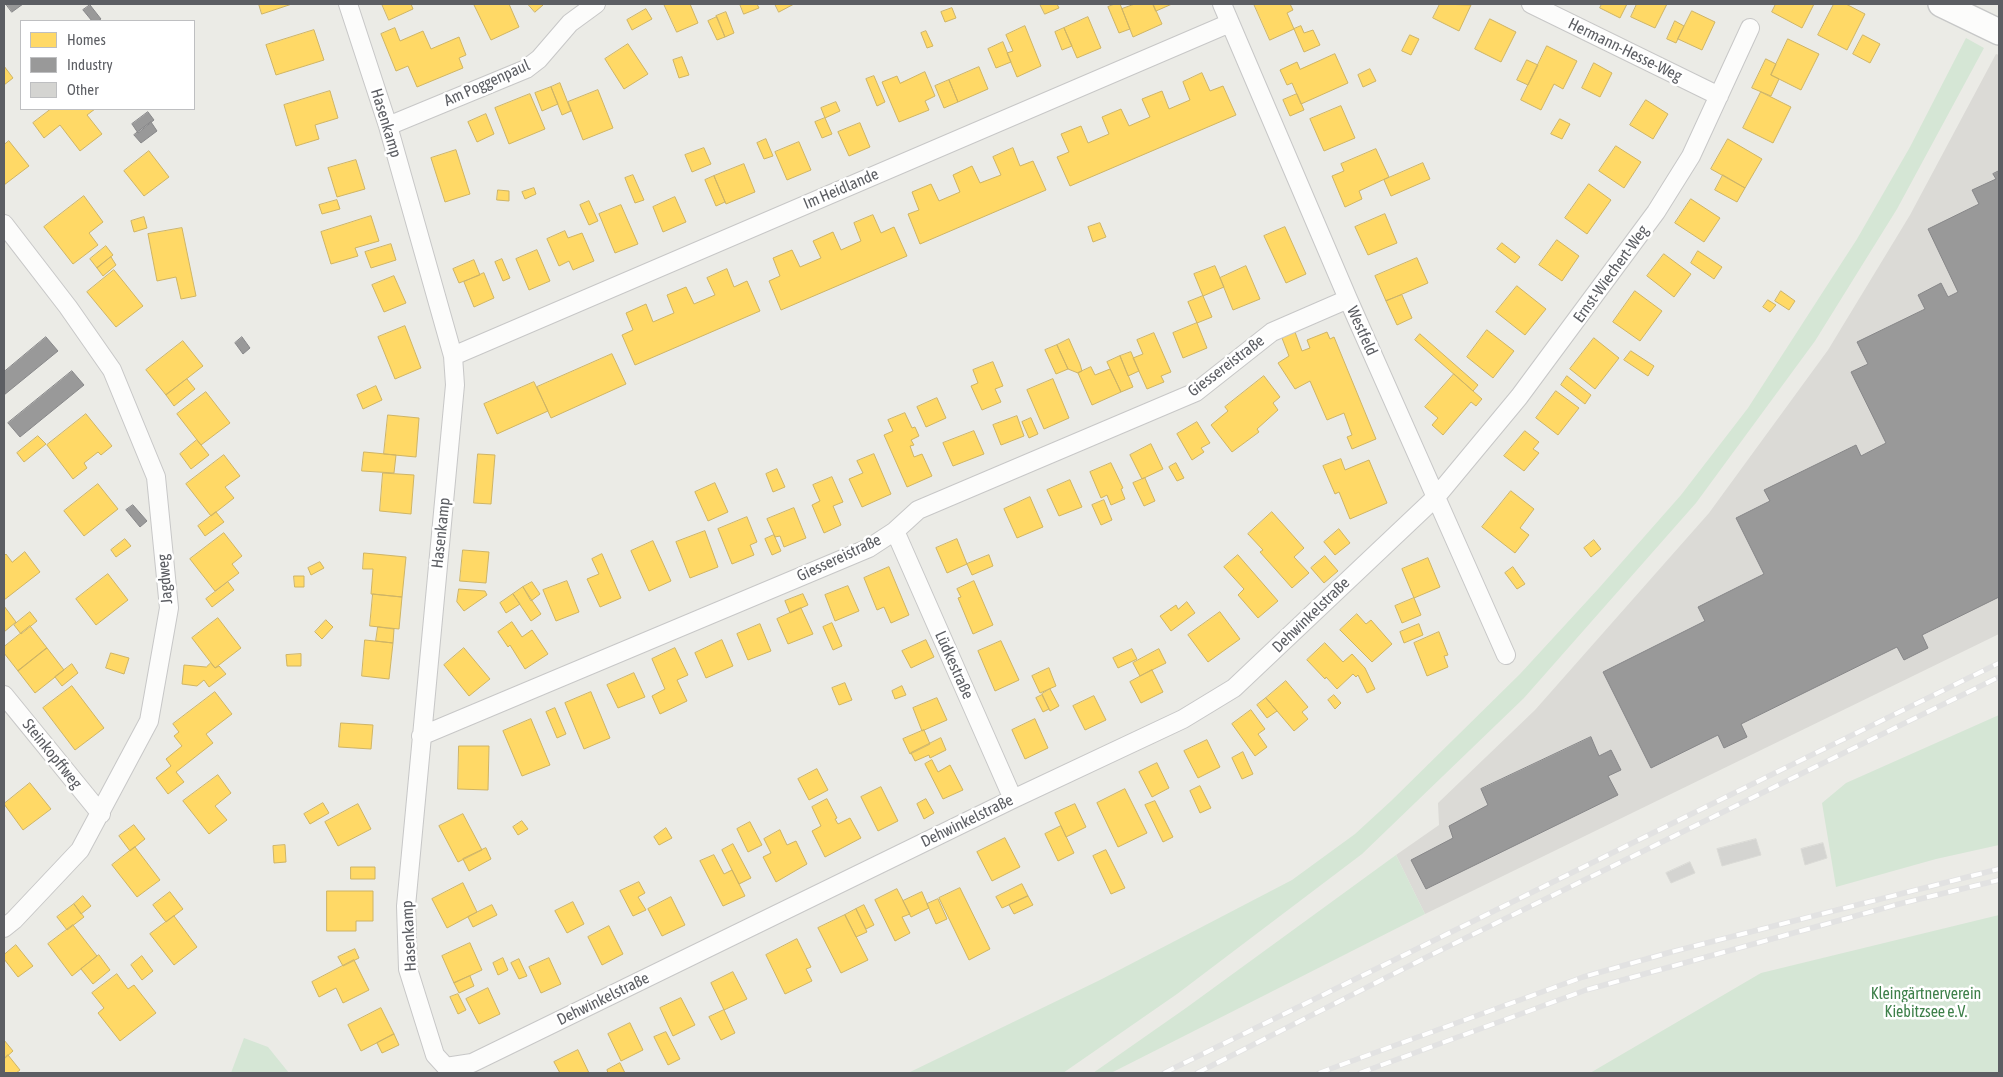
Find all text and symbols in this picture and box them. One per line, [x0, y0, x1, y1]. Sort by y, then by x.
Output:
street label: Hermann-Hesse-Weg [1565, 14, 1685, 86]
legend [20, 20, 195, 110]
text: Homes [67, 31, 106, 48]
text: Industry [67, 56, 113, 73]
street label: Am Poggenpaul [441, 56, 533, 110]
text: Other [67, 81, 99, 98]
street label: Hasenkamp [366, 86, 406, 160]
street label: Im Heidlande [800, 165, 882, 213]
street label: Ernst-Wiechert-Weg [1569, 222, 1653, 326]
street label: Westfeld [1343, 303, 1381, 359]
street label: Giessereistraße [1184, 331, 1268, 401]
street label: Hasenkamp [428, 497, 454, 569]
street label: Giessereistraße [794, 530, 884, 586]
street label: Jagdweg [153, 553, 177, 605]
street label: Dehwinkelstraße [1268, 573, 1354, 657]
street label: Lüdkestraße [931, 628, 977, 702]
street label: Steinkopffweg [18, 715, 86, 793]
street label: Dehwinkelstraße [918, 790, 1016, 852]
street label: Hasenkamp [398, 900, 420, 972]
street label: Dehwinkelstraße [554, 968, 652, 1030]
park label: Kleingärtnerverein Kiebitzsee e.V. [1871, 984, 1981, 1022]

